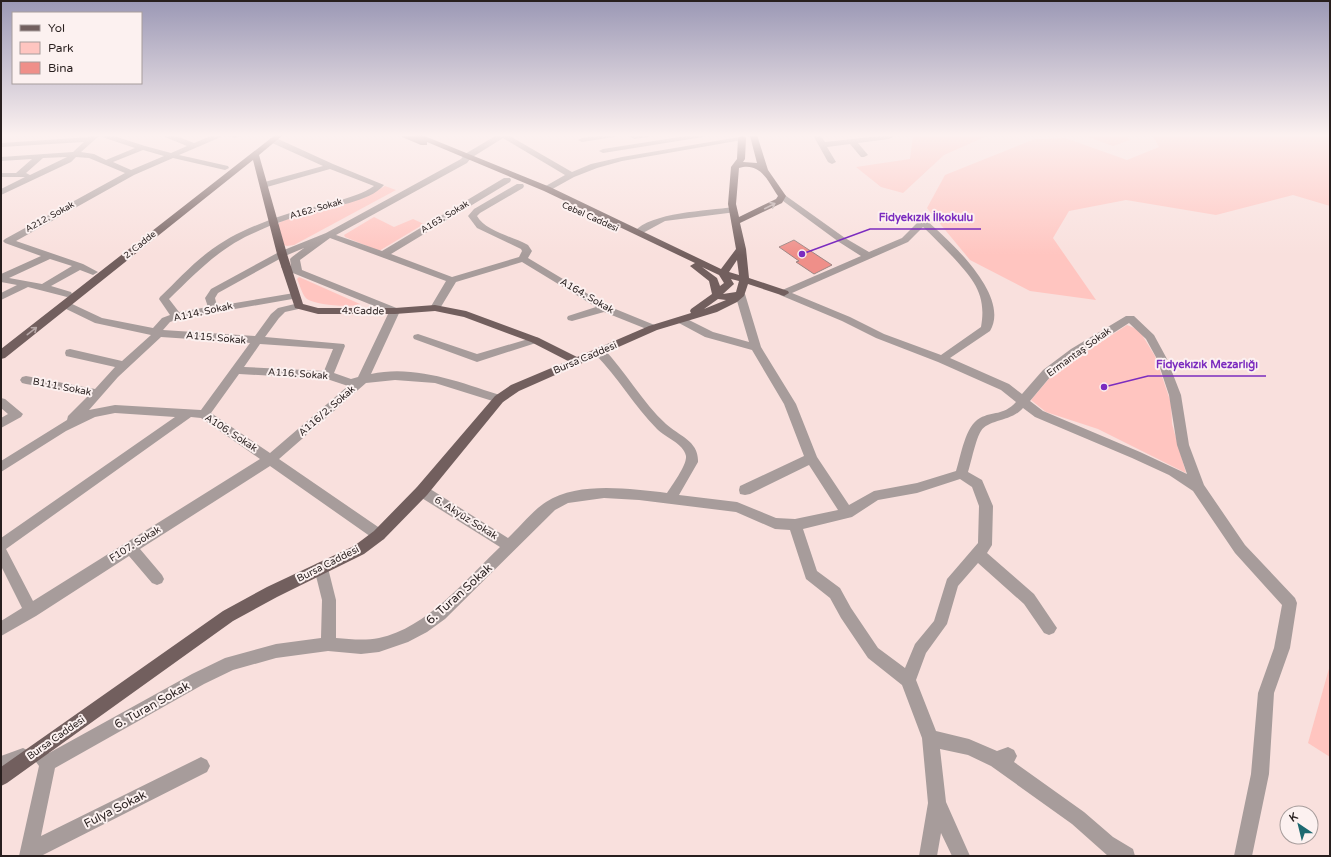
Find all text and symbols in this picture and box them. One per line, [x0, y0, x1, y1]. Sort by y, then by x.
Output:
legend [12, 12, 142, 84]
text: Yol [48, 21, 65, 35]
text: Park [48, 41, 74, 55]
text: Bina [48, 61, 73, 75]
street label: A162. Sokak [288, 196, 344, 222]
street label: A163. Sokak [419, 198, 471, 236]
street label: A212. Sokak [24, 199, 76, 235]
street label: Cebel Caddesi [560, 200, 620, 234]
one-way arrow [764, 201, 776, 209]
callout: Fidyekızık İlkokulu [870, 206, 981, 229]
text: Fidyekızık İlkokulu [879, 210, 974, 225]
street label: 2. Cadde [122, 229, 158, 261]
street label: A164. Sokak [558, 276, 617, 317]
street label: A114. Sokak [172, 300, 234, 324]
street label: 4. Cadde [342, 305, 385, 317]
street label: Ermantaş Sokak [1045, 324, 1114, 379]
one-way arrow [26, 327, 37, 335]
street label: A115. Sokak [186, 329, 247, 347]
street label: Bursa Caddesi [551, 339, 619, 377]
callout: Fidyekızık Mezarlığı [1148, 353, 1266, 376]
text: Fidyekızık Mezarlığı [1156, 358, 1258, 372]
street label: A116. Sokak [268, 366, 329, 382]
street label: B111. Sokak [32, 375, 93, 399]
street label: A116/2. Sokak [296, 383, 358, 439]
street label: A106. Sokak [202, 412, 260, 455]
street label: 6. Akyüz Sokak [432, 494, 500, 542]
street label: F107. Sokak [107, 523, 163, 565]
street label: Bursa Caddesi [295, 543, 361, 585]
street label: 6. Turan Sokak [423, 560, 495, 627]
street label: 6. Turan Sokak [112, 678, 192, 731]
street label: Bursa Caddesi [25, 714, 87, 762]
street label: Fulya Sokak [82, 787, 149, 831]
north arrow [1279, 805, 1319, 845]
text: K [1287, 809, 1301, 825]

